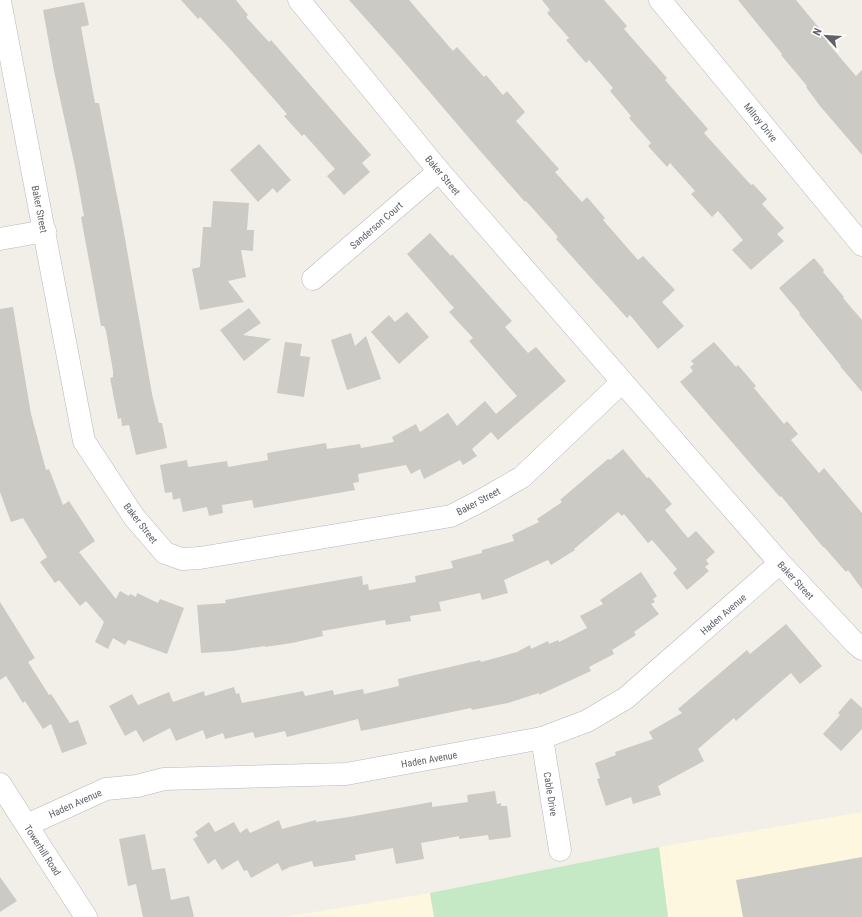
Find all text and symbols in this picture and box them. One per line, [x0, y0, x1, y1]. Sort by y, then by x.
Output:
north arrow [806, 16, 846, 56]
text: N [810, 26, 825, 38]
street label: Milroy Drive [742, 101, 780, 144]
street label: Baker Street [423, 153, 462, 197]
street label: Baker Street [30, 184, 50, 234]
street label: Sanderson Court [348, 200, 405, 251]
street label: Baker Street [454, 485, 502, 518]
street label: Baker Street [121, 501, 160, 546]
street label: Baker Street [775, 559, 816, 602]
street label: Haden Avenue [698, 591, 749, 637]
street label: Haden Avenue [400, 749, 458, 770]
street label: Cable Drive [542, 771, 559, 817]
street label: Haden Avenue [47, 787, 104, 820]
street label: Towerhill Road [22, 823, 63, 878]

